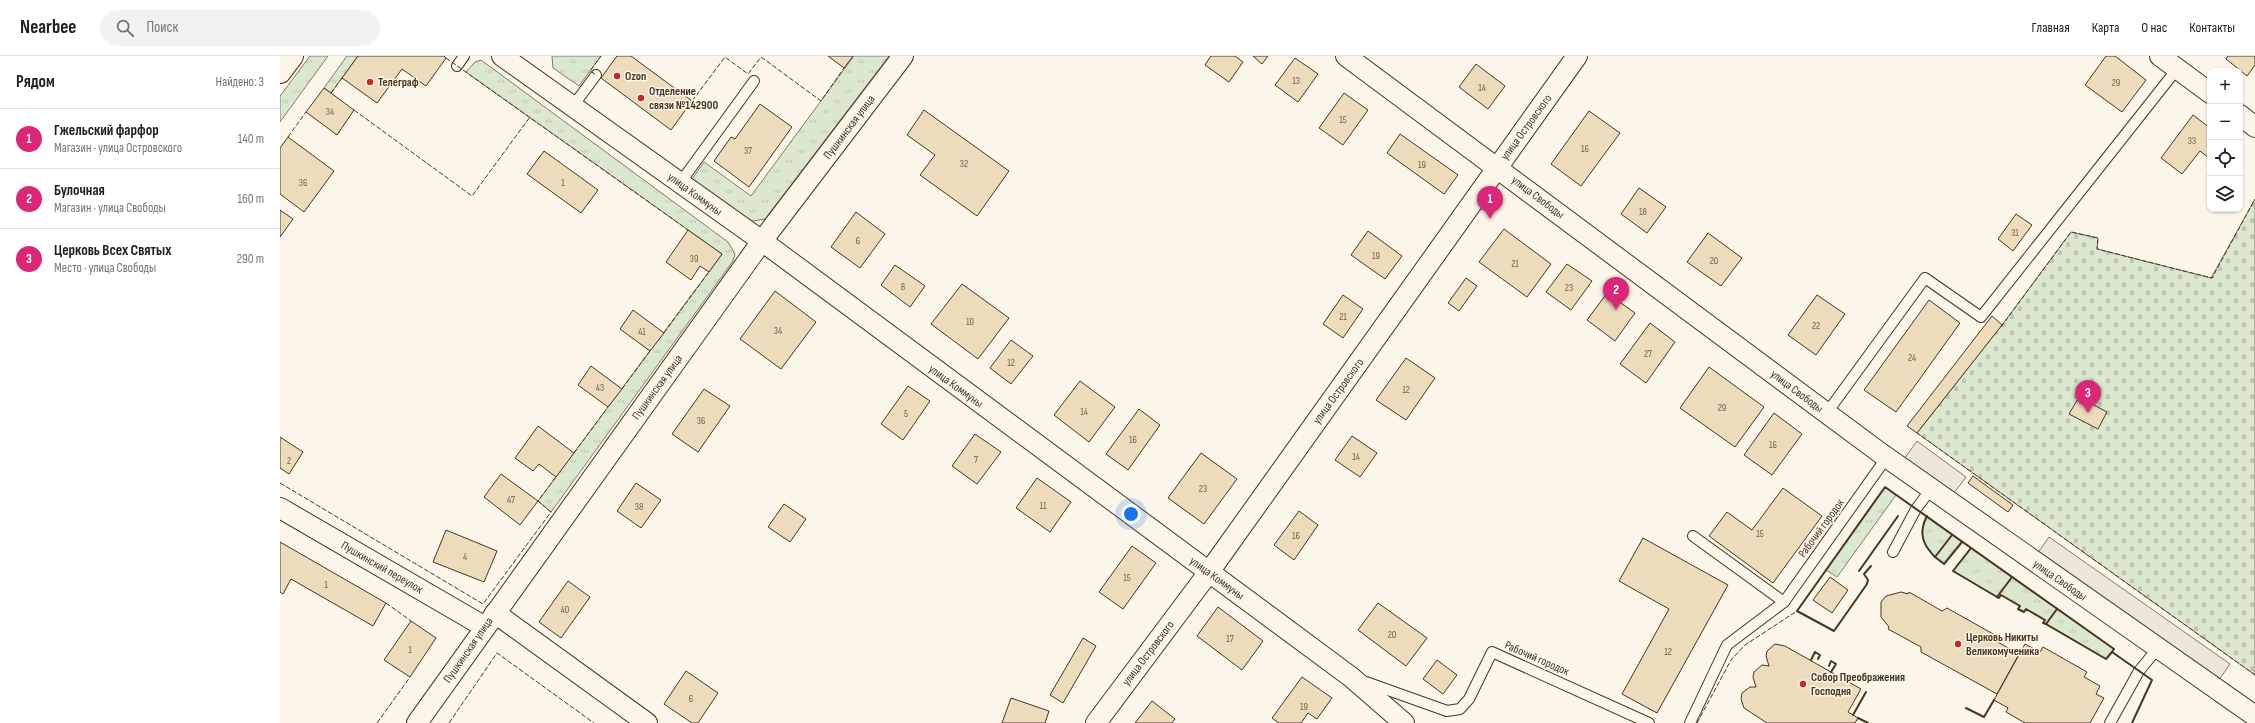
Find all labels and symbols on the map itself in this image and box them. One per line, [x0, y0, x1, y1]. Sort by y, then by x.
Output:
place label: Ozon [625, 69, 646, 84]
marker: Ozon [612, 71, 622, 81]
place label: Телеграф [378, 75, 419, 90]
house number: 13 [1292, 75, 1300, 87]
marker: Телеграф [365, 77, 375, 87]
house number: 29 [2112, 77, 2120, 89]
house number: 14 [1478, 82, 1486, 94]
place label: Отделение связи №142900 [649, 84, 718, 113]
street label: улица Островского [1498, 91, 1555, 163]
street label: Пушкинская улица [820, 92, 879, 162]
marker: Отделение связи №142900 [636, 93, 646, 103]
house number: 34 [326, 106, 334, 118]
house number: 15 [1339, 114, 1347, 126]
house number: 33 [2188, 135, 2196, 147]
house number: 16 [1581, 143, 1589, 155]
house number: 37 [744, 145, 752, 157]
house number: 32 [960, 158, 968, 170]
house number: 19 [1418, 159, 1426, 171]
street label: улица Коммуны [664, 170, 725, 219]
street label: улица Свободы [1508, 173, 1567, 222]
house number: 36 [299, 177, 307, 189]
house number: 1 [561, 177, 565, 189]
pin: 1 [1477, 186, 1503, 219]
house number: 18 [1639, 206, 1647, 218]
house number: 31 [2011, 227, 2019, 239]
house number: 6 [856, 235, 860, 247]
house number: 19 [1372, 250, 1380, 262]
house number: 39 [690, 253, 698, 265]
house number: 20 [1710, 255, 1718, 267]
house number: 21 [1511, 258, 1519, 270]
pin: 2 [1603, 277, 1629, 310]
house number: 8 [901, 281, 905, 293]
house number: 23 [1565, 282, 1573, 294]
house number: 21 [1339, 311, 1347, 323]
house number: 10 [966, 316, 974, 328]
house number: 22 [1812, 320, 1820, 332]
house number: 34 [774, 325, 782, 337]
house number: 41 [638, 326, 646, 338]
house number: 27 [1644, 348, 1652, 360]
street label: Пушкинская улица [629, 352, 686, 423]
house number: 24 [1908, 352, 1916, 364]
street label: улица Островского [1310, 355, 1367, 427]
house number: 12 [1007, 357, 1015, 369]
street label: улица Коммуны [925, 362, 986, 411]
street label: улица Свободы [1767, 367, 1826, 416]
pin: 3 [2075, 380, 2101, 413]
house number: 43 [596, 382, 604, 394]
house number: 12 [1402, 384, 1410, 396]
house number: 29 [1718, 402, 1726, 414]
house number: 14 [1080, 406, 1088, 418]
house number: 5 [904, 408, 908, 420]
house number: 36 [697, 415, 705, 427]
house number: 16 [1129, 434, 1137, 446]
house number: 16 [1769, 439, 1777, 451]
house number: 14 [1352, 451, 1360, 463]
house number: 7 [974, 454, 978, 466]
house number: 2 [287, 455, 291, 467]
house number: 23 [1199, 483, 1207, 495]
house number: 47 [507, 494, 515, 506]
street label: Рабочий городок [1795, 496, 1848, 561]
house number: 11 [1040, 500, 1047, 512]
house number: 38 [635, 501, 643, 513]
your location [1121, 504, 1141, 524]
house number: 15 [1756, 528, 1764, 540]
house number: 16 [1292, 530, 1300, 542]
street label: Пушкинский переулок [338, 538, 426, 597]
house number: 4 [463, 551, 467, 563]
street label: улица Коммуны [1186, 554, 1247, 603]
street label: улица Свободы [2030, 556, 2090, 604]
house number: 15 [1123, 572, 1131, 584]
house number: 1 [324, 579, 328, 591]
house number: 40 [561, 604, 569, 616]
street label: Пушкинская улица [440, 614, 497, 686]
street label: улица Островского [1119, 618, 1178, 689]
house number: 20 [1388, 629, 1396, 641]
place label: Церковь Никиты Великомученика [1966, 630, 2039, 659]
house number: 17 [1226, 633, 1234, 645]
street label: Рабочий городок [1502, 638, 1572, 680]
marker: Церковь Никиты Великомученика [1953, 639, 1963, 649]
house number: 1 [408, 644, 412, 656]
house number: 12 [1664, 646, 1672, 658]
place label: Собор Преображения Господня [1811, 670, 1905, 699]
marker: Собор Преображения Господня [1798, 679, 1808, 689]
house number: 6 [689, 693, 693, 705]
house number: 19 [1300, 701, 1308, 713]

